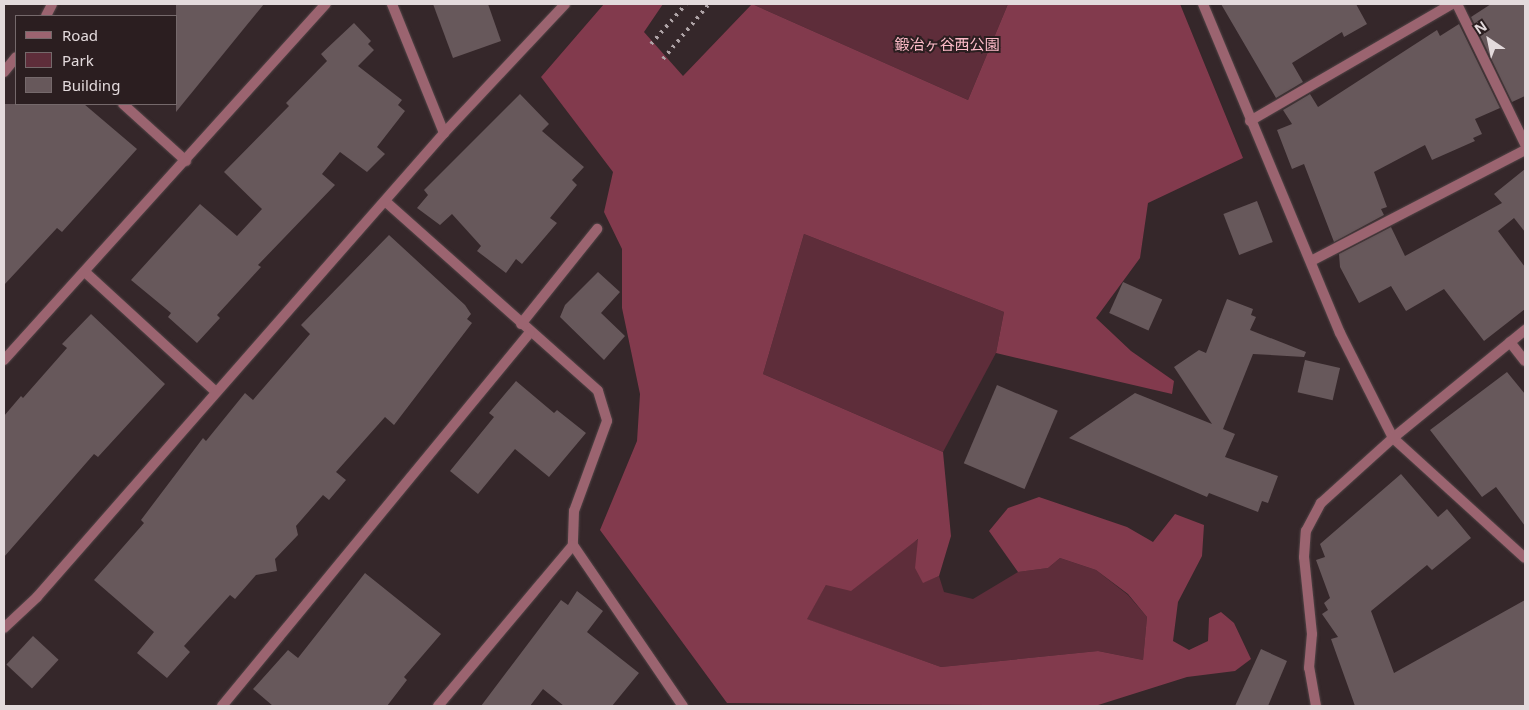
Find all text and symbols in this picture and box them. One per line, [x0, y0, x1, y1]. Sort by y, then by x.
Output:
legend [15, 15, 178, 105]
north arrow [1464, 15, 1514, 65]
text: N [1470, 16, 1490, 38]
text: Road [62, 25, 98, 45]
park label: 鍛冶ヶ谷西公園 [895, 36, 999, 54]
text: Park [62, 50, 94, 70]
text: Building [62, 75, 120, 95]

